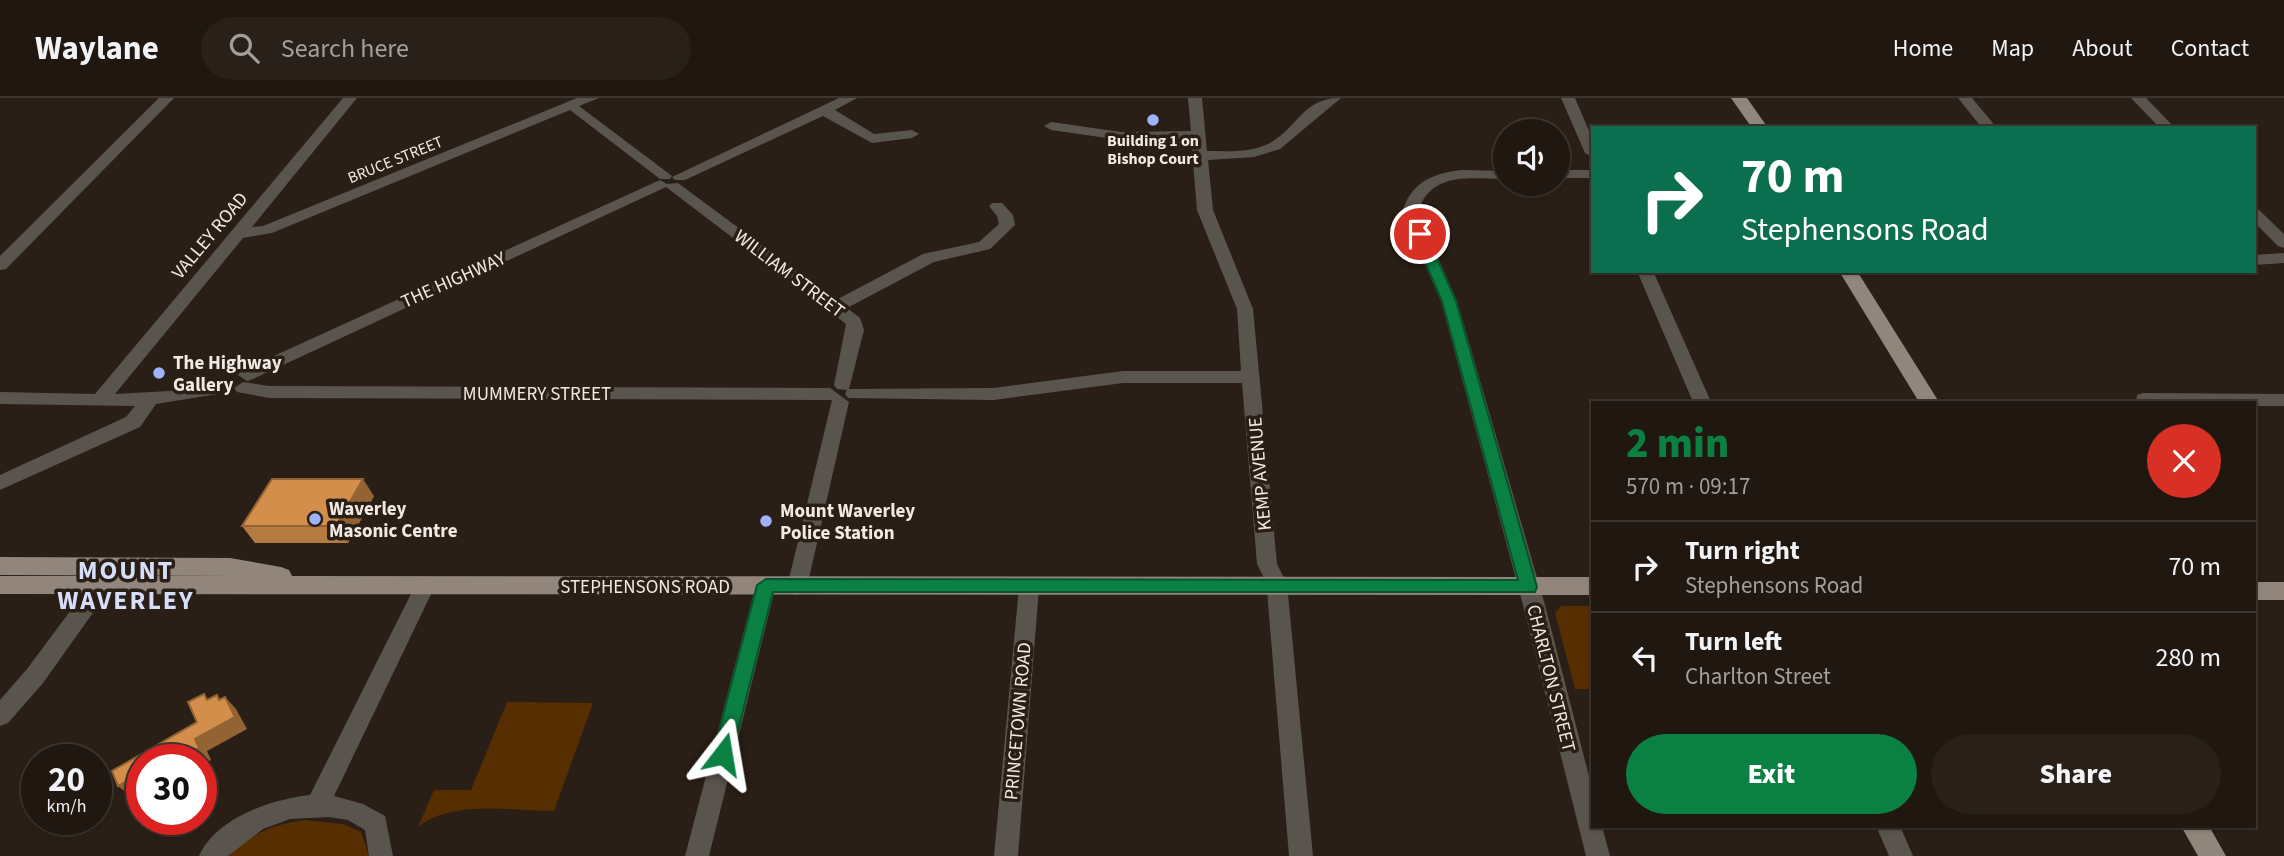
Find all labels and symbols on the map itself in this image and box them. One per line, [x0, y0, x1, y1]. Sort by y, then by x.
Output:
marker: Building 1 on Bishop Court [1145, 112, 1161, 128]
place label: Building 1 on Bishop Court [1107, 130, 1199, 170]
street label: BRUCE STREET [344, 131, 447, 189]
street label: VALLEY ROAD [166, 187, 255, 285]
pin [1390, 204, 1450, 264]
street label: WILLIAM STREET [728, 224, 850, 325]
street label: THE HIGHWAY [397, 245, 511, 315]
place label: The Highway Gallery [173, 350, 282, 399]
marker: The Highway Gallery [151, 365, 167, 381]
street label: MUMMERY STREET [463, 381, 611, 408]
street label: KEMP AVENUE [1242, 416, 1279, 532]
place label: Waverley Masonic Centre [329, 496, 458, 545]
place label: Mount Waverley Police Station [780, 498, 915, 547]
marker: Waverley Masonic Centre [307, 511, 323, 527]
marker: Mount Waverley Police Station [758, 513, 774, 529]
district label: MOUNT WAVERLEY [57, 552, 195, 619]
street label: STEPHENSONS ROAD [560, 574, 730, 601]
street label: CHARLTON STREET [1519, 602, 1582, 755]
street label: PRINCETOWN ROAD [998, 641, 1039, 801]
position arrow [686, 717, 760, 791]
speed limit sign: 30 [126, 744, 217, 835]

